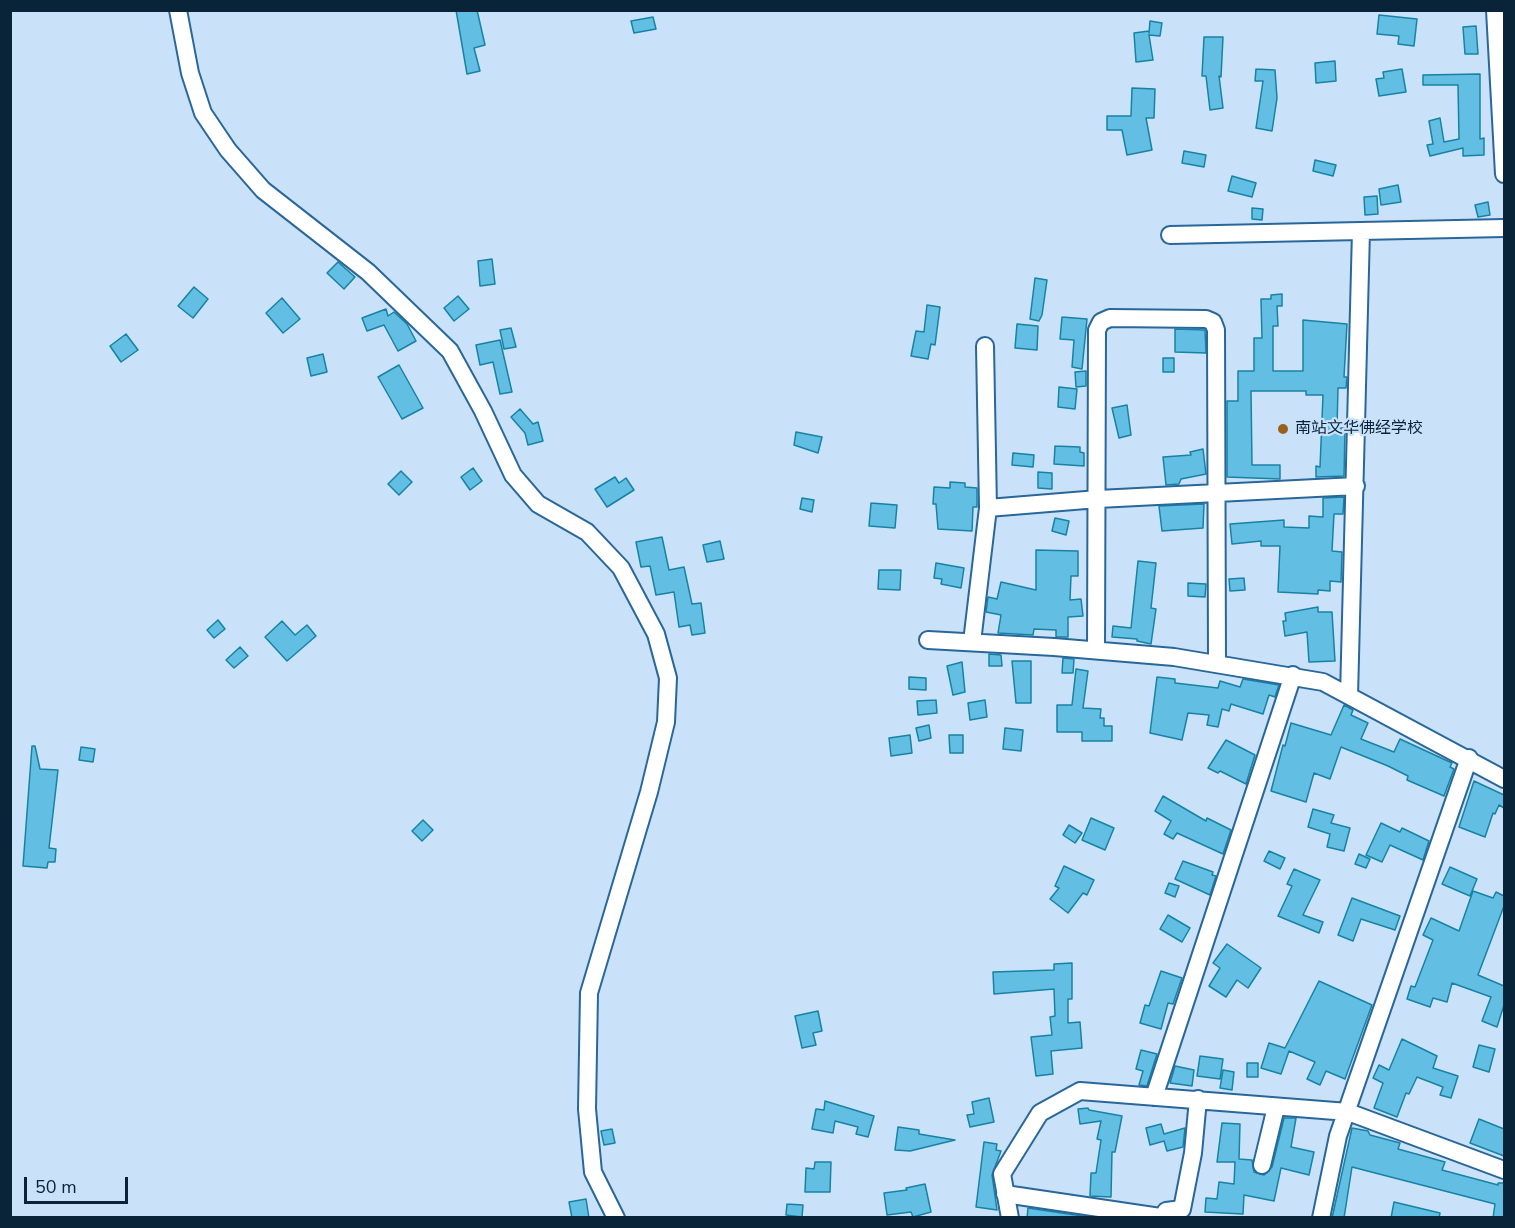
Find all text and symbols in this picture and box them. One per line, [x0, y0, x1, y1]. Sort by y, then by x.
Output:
place label: 南站文华佛经学校 [1295, 419, 1423, 439]
marker: 南站文华佛经学校 [1276, 422, 1290, 436]
scale bar [27, 1165, 130, 1203]
text: 50 m [35, 1175, 77, 1199]

